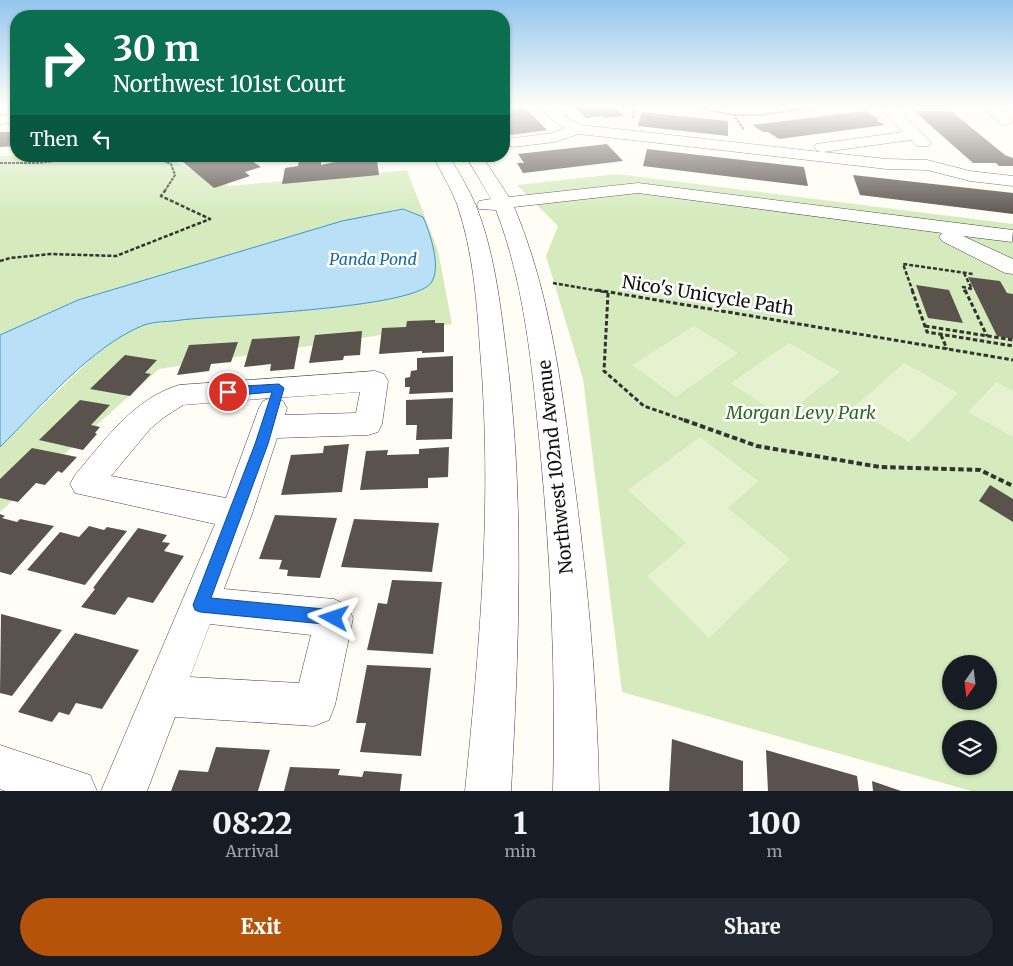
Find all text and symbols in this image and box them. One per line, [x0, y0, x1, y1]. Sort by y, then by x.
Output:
text: 30 m [113, 27, 199, 71]
icon: right [30, 30, 95, 95]
text: Northwest 101st Court [113, 70, 346, 98]
icon: left [88, 125, 116, 153]
text: Then [30, 127, 78, 151]
water label: Panda Pond [329, 249, 417, 269]
street label: Nico's Unicycle Path [621, 270, 796, 320]
street label: Northwest 102nd Avenue [532, 359, 578, 575]
pin [207, 371, 249, 413]
icon: arrive [214, 378, 242, 406]
park label: Morgan Levy Park [725, 401, 876, 424]
position arrow [307, 591, 359, 643]
north arrow [942, 655, 998, 710]
map controls [942, 655, 997, 775]
button: layers [942, 720, 997, 775]
text: 08:22 [212, 804, 292, 842]
text: 1 [513, 804, 527, 842]
text: 100 [748, 804, 801, 842]
text: Arrival [225, 841, 279, 861]
text: min [504, 841, 536, 861]
text: m [767, 841, 782, 861]
button: Exit [20, 898, 502, 956]
button: Share [512, 898, 993, 956]

